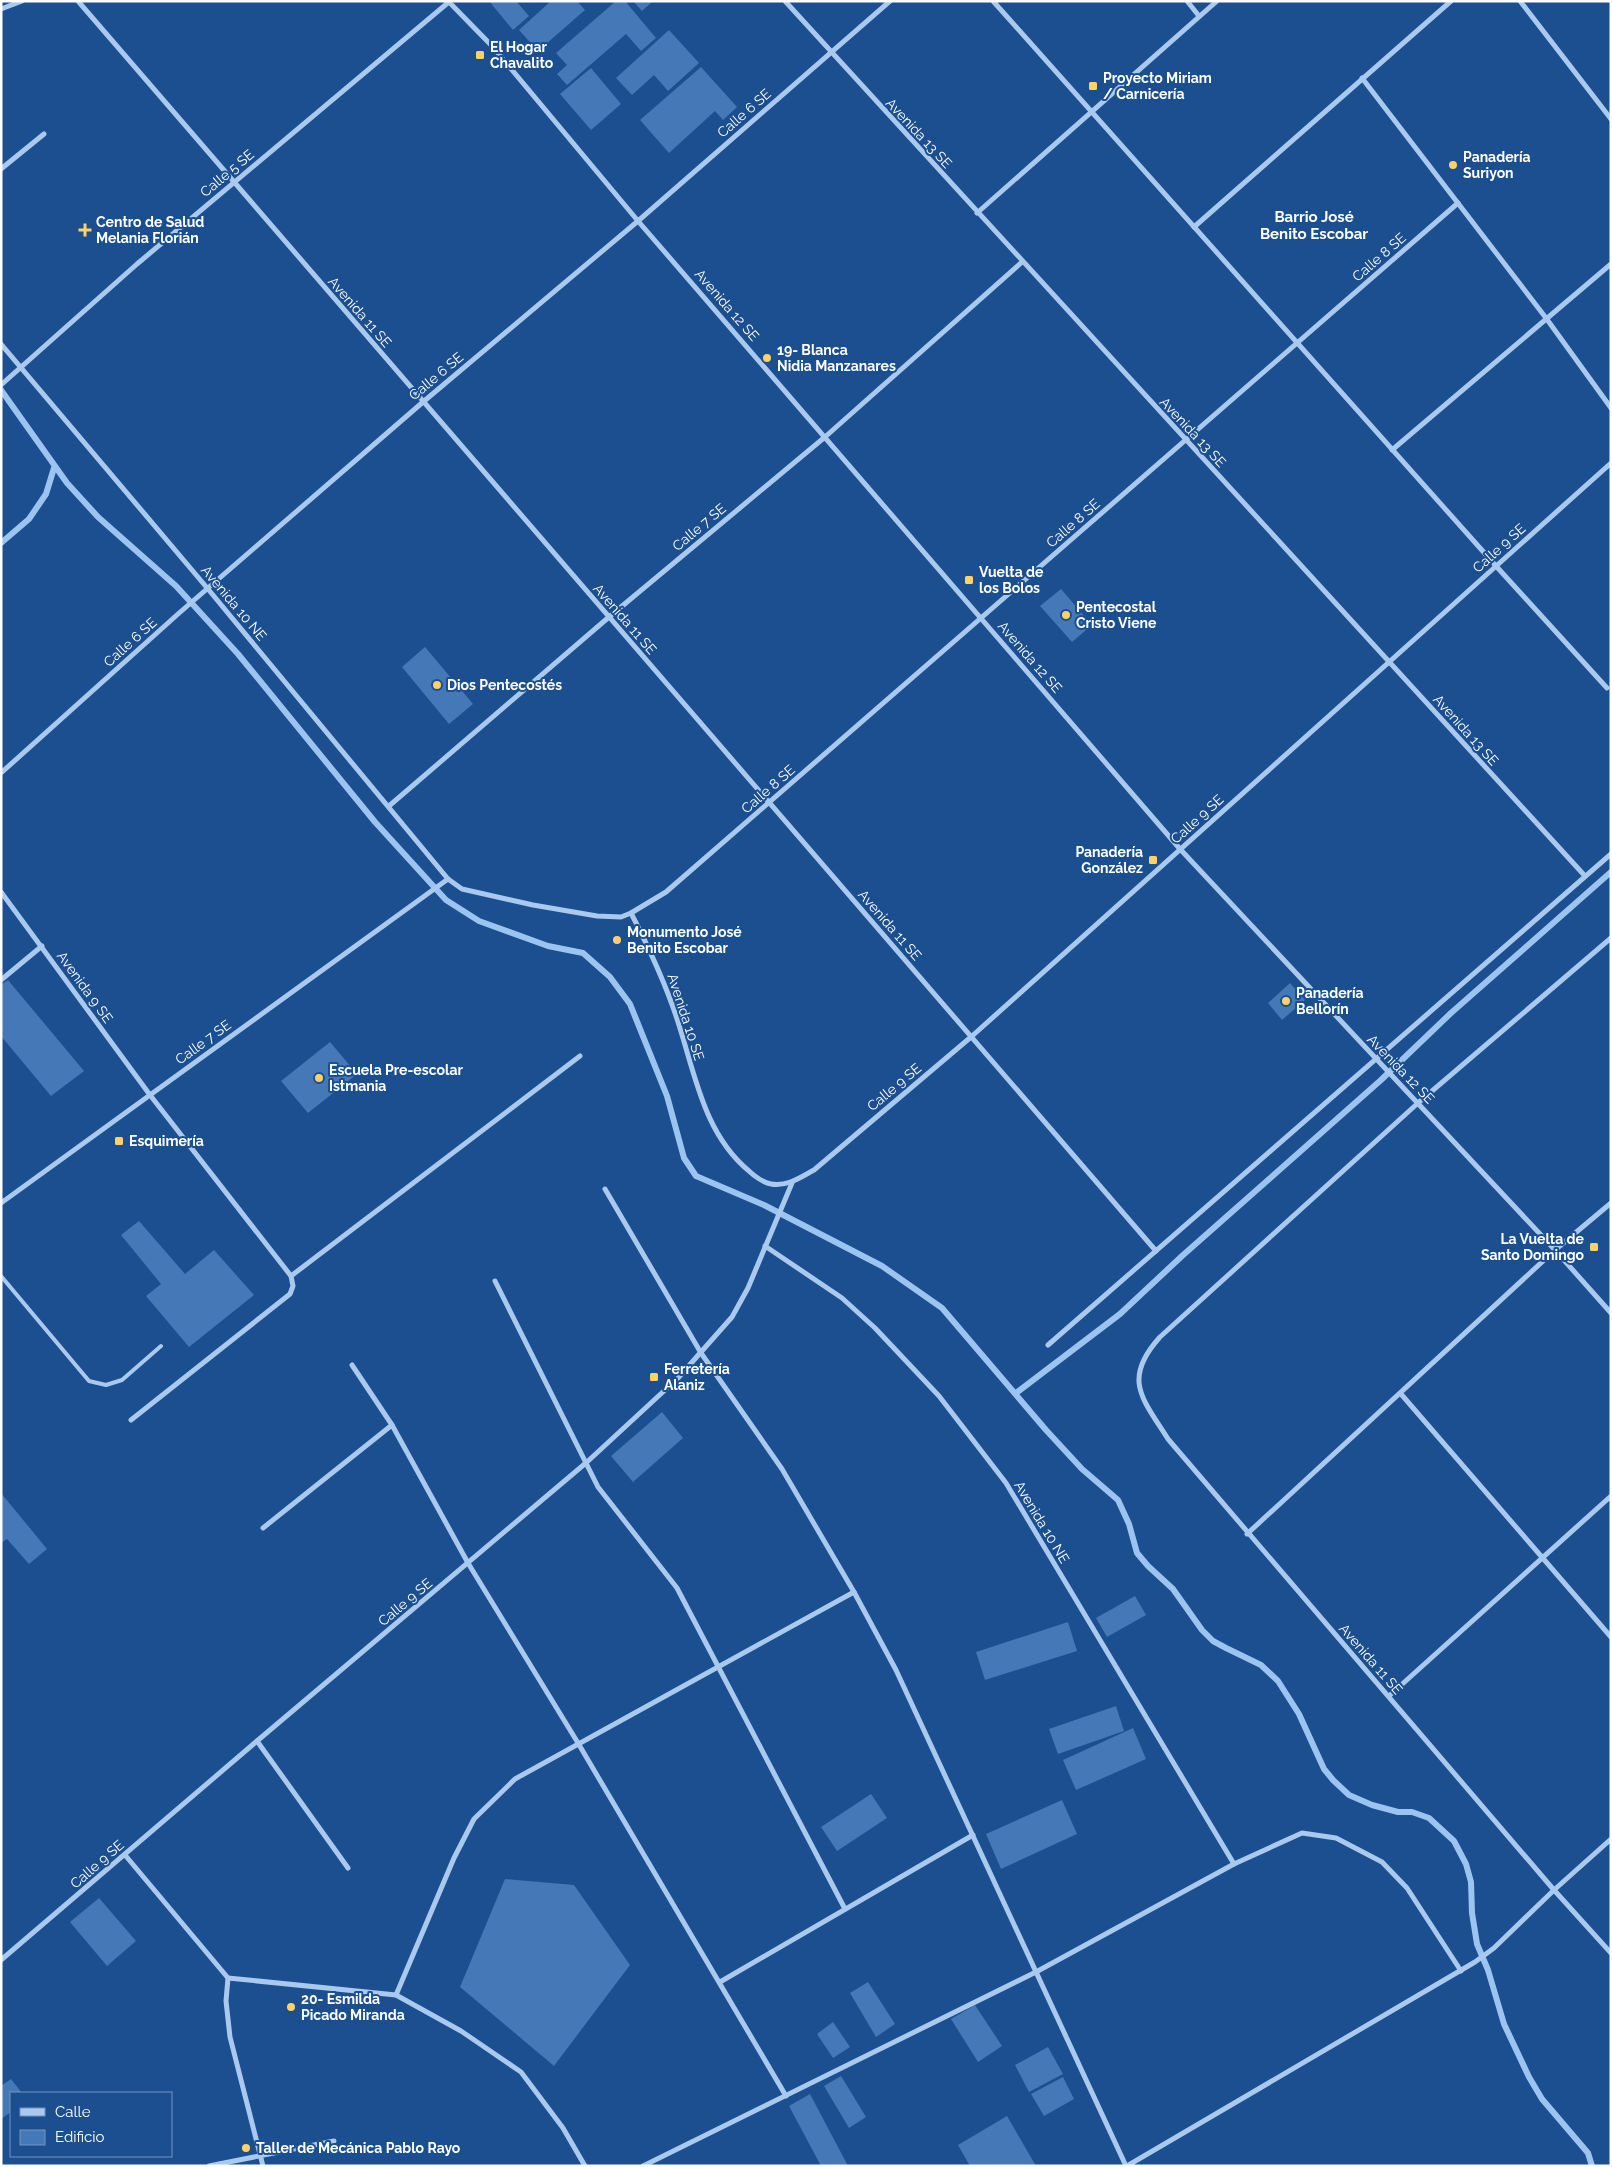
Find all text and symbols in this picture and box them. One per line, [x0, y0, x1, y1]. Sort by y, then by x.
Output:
place label: El Hogar Chavalito [490, 39, 554, 71]
marker: El Hogar Chavalito [474, 49, 486, 61]
place label: Proyecto Miriam / Carnicería [1103, 70, 1212, 102]
marker: Proyecto Miriam / Carnicería [1087, 80, 1099, 92]
street label: Calle 6 SE [714, 85, 774, 141]
street label: Avenida 13 SE [883, 95, 955, 171]
street label: Calle 5 SE [197, 146, 257, 200]
place label: Panadería Suriyon [1463, 149, 1531, 181]
marker: Panadería Suriyon [1447, 159, 1459, 171]
district label: Barrio José Benito Escobar [1260, 208, 1368, 243]
place label: Centro de Salud Melania Florián [96, 214, 204, 246]
marker: Centro de Salud Melania Florián [78, 223, 92, 237]
street label: Calle 8 SE [1349, 229, 1409, 285]
street label: Avenida 12 SE [692, 266, 762, 344]
street label: Avenida 11 SE [325, 273, 395, 351]
place label: 19- Blanca Nidia Manzanares [777, 342, 896, 374]
street label: Calle 6 SE [406, 349, 466, 403]
marker: 19- Blanca Nidia Manzanares [761, 352, 773, 364]
street label: Avenida 13 SE [1157, 394, 1229, 470]
street label: Calle 8 SE [1043, 495, 1103, 551]
street label: Calle 7 SE [669, 500, 729, 554]
street label: Calle 9 SE [1469, 520, 1529, 576]
street label: Avenida 10 NE [198, 562, 270, 644]
place label: Vuelta de los Bolos [979, 564, 1044, 596]
marker: Vuelta de los Bolos [963, 574, 975, 586]
street label: Avenida 11 SE [590, 580, 660, 658]
place label: Pentecostal Cristo Viene [1076, 599, 1157, 631]
marker: Pentecostal Cristo Viene [1060, 609, 1072, 621]
street label: Calle 6 SE [100, 614, 160, 670]
street label: Avenida 12 SE [995, 618, 1065, 696]
place label: Dios Pentecostés [447, 677, 562, 693]
marker: Dios Pentecostés [431, 679, 443, 691]
street label: Avenida 13 SE [1430, 691, 1502, 769]
street label: Calle 8 SE [738, 761, 798, 817]
street label: Calle 9 SE [1167, 791, 1227, 847]
place label: Panadería González [1075, 844, 1143, 876]
marker: Panadería González [1147, 854, 1159, 866]
street label: Avenida 11 SE [855, 886, 925, 964]
place label: Monumento José Benito Escobar [627, 924, 742, 956]
marker: Monumento José Benito Escobar [611, 934, 623, 946]
street label: Avenida 9 SE [54, 948, 116, 1026]
street label: Avenida 10 SE [664, 971, 708, 1063]
place label: Panadería Bellorín [1296, 985, 1364, 1017]
marker: Panadería Bellorín [1280, 995, 1292, 1007]
street label: Calle 7 SE [172, 1017, 234, 1067]
street label: Avenida 12 SE [1364, 1031, 1438, 1107]
street label: Calle 9 SE [864, 1060, 924, 1114]
place label: Escuela Pre-escolar Istmania [329, 1062, 463, 1094]
marker: Escuela Pre-escolar Istmania [313, 1072, 325, 1084]
place label: Esquimería [129, 1133, 204, 1149]
marker: Esquimería [113, 1135, 125, 1147]
place label: La Vuelta de Santo Domingo [1481, 1231, 1585, 1263]
marker: La Vuelta de Santo Domingo [1588, 1241, 1600, 1253]
place label: Ferretería Alaniz [664, 1361, 730, 1393]
marker: Ferretería Alaniz [648, 1371, 660, 1383]
street label: Avenida 10 NE [1011, 1478, 1073, 1566]
street label: Calle 9 SE [375, 1575, 435, 1629]
street label: Avenida 11 SE [1336, 1620, 1406, 1698]
street label: Calle 9 SE [67, 1836, 127, 1892]
place label: 20- Esmilda Picado Miranda [301, 1991, 405, 2023]
marker: 20- Esmilda Picado Miranda [285, 2001, 297, 2013]
legend [10, 2092, 172, 2157]
text: Calle [55, 2103, 91, 2121]
text: Edificio [55, 2128, 105, 2146]
place label: Taller de Mecánica Pablo Rayo [256, 2140, 461, 2156]
marker: Taller de Mecánica Pablo Rayo [240, 2142, 252, 2154]

